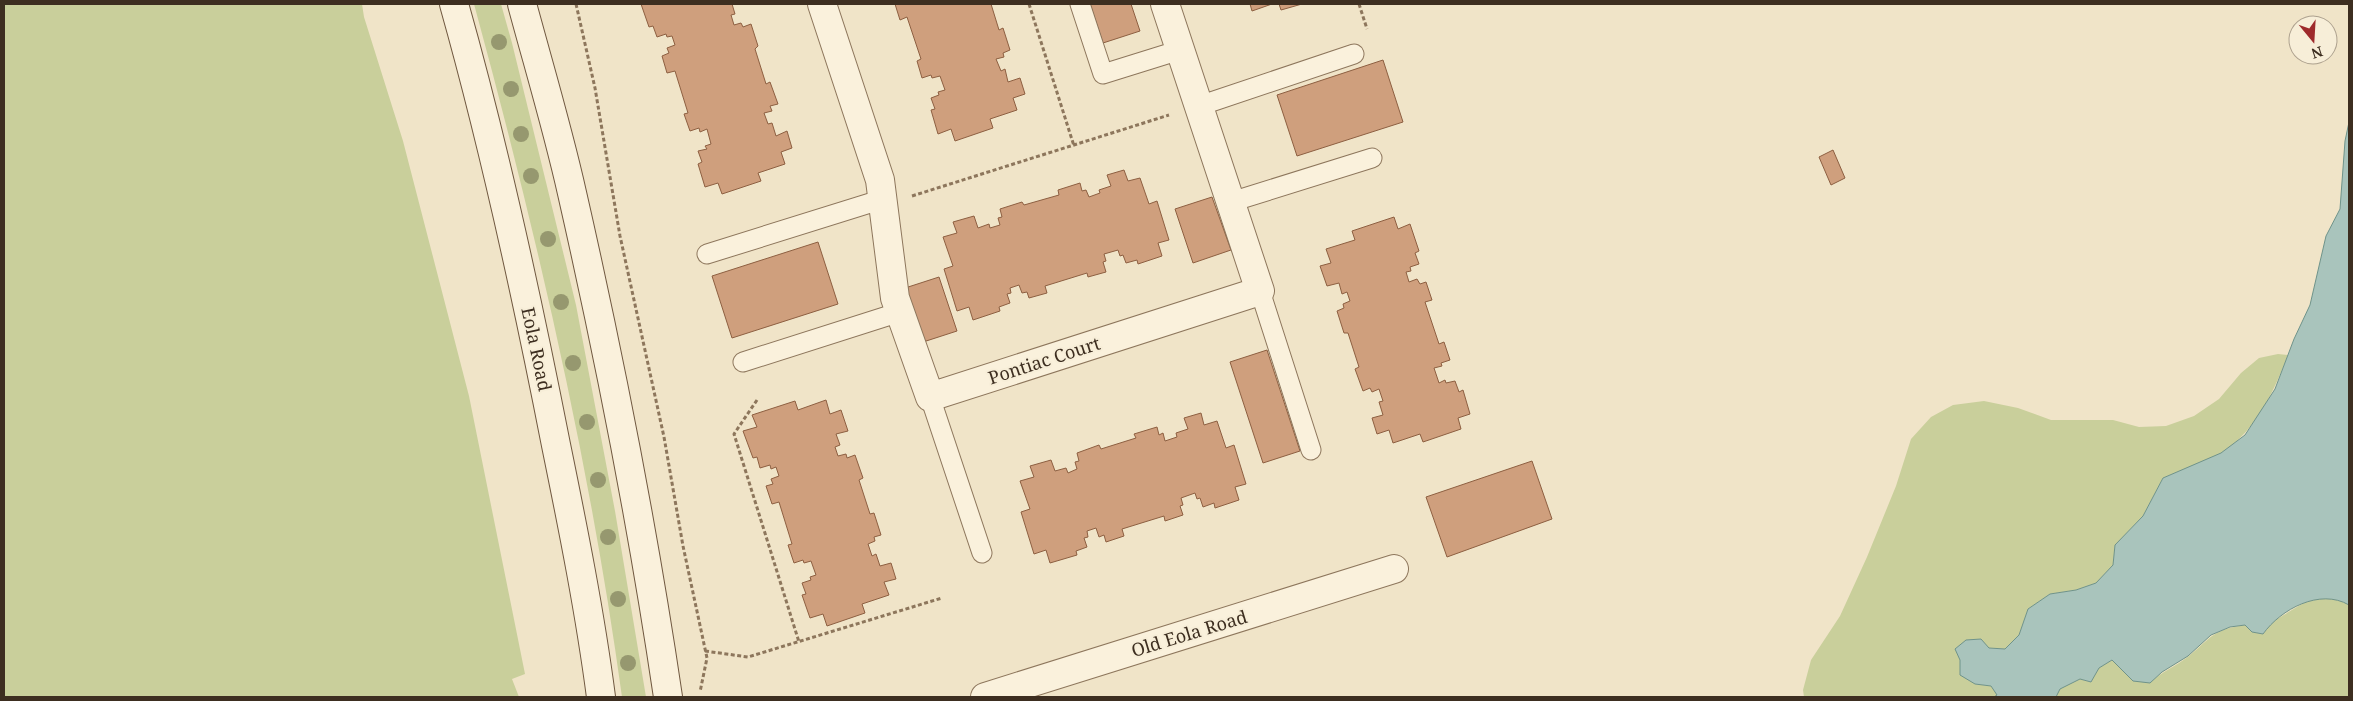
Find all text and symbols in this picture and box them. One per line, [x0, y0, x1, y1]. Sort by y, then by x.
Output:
north arrow [2288, 15, 2338, 65]
text: N [2309, 42, 2325, 64]
street label: Eola Road [516, 305, 558, 393]
street label: Pontiac Court [985, 331, 1103, 389]
street label: Old Eola Road [1128, 604, 1250, 662]

